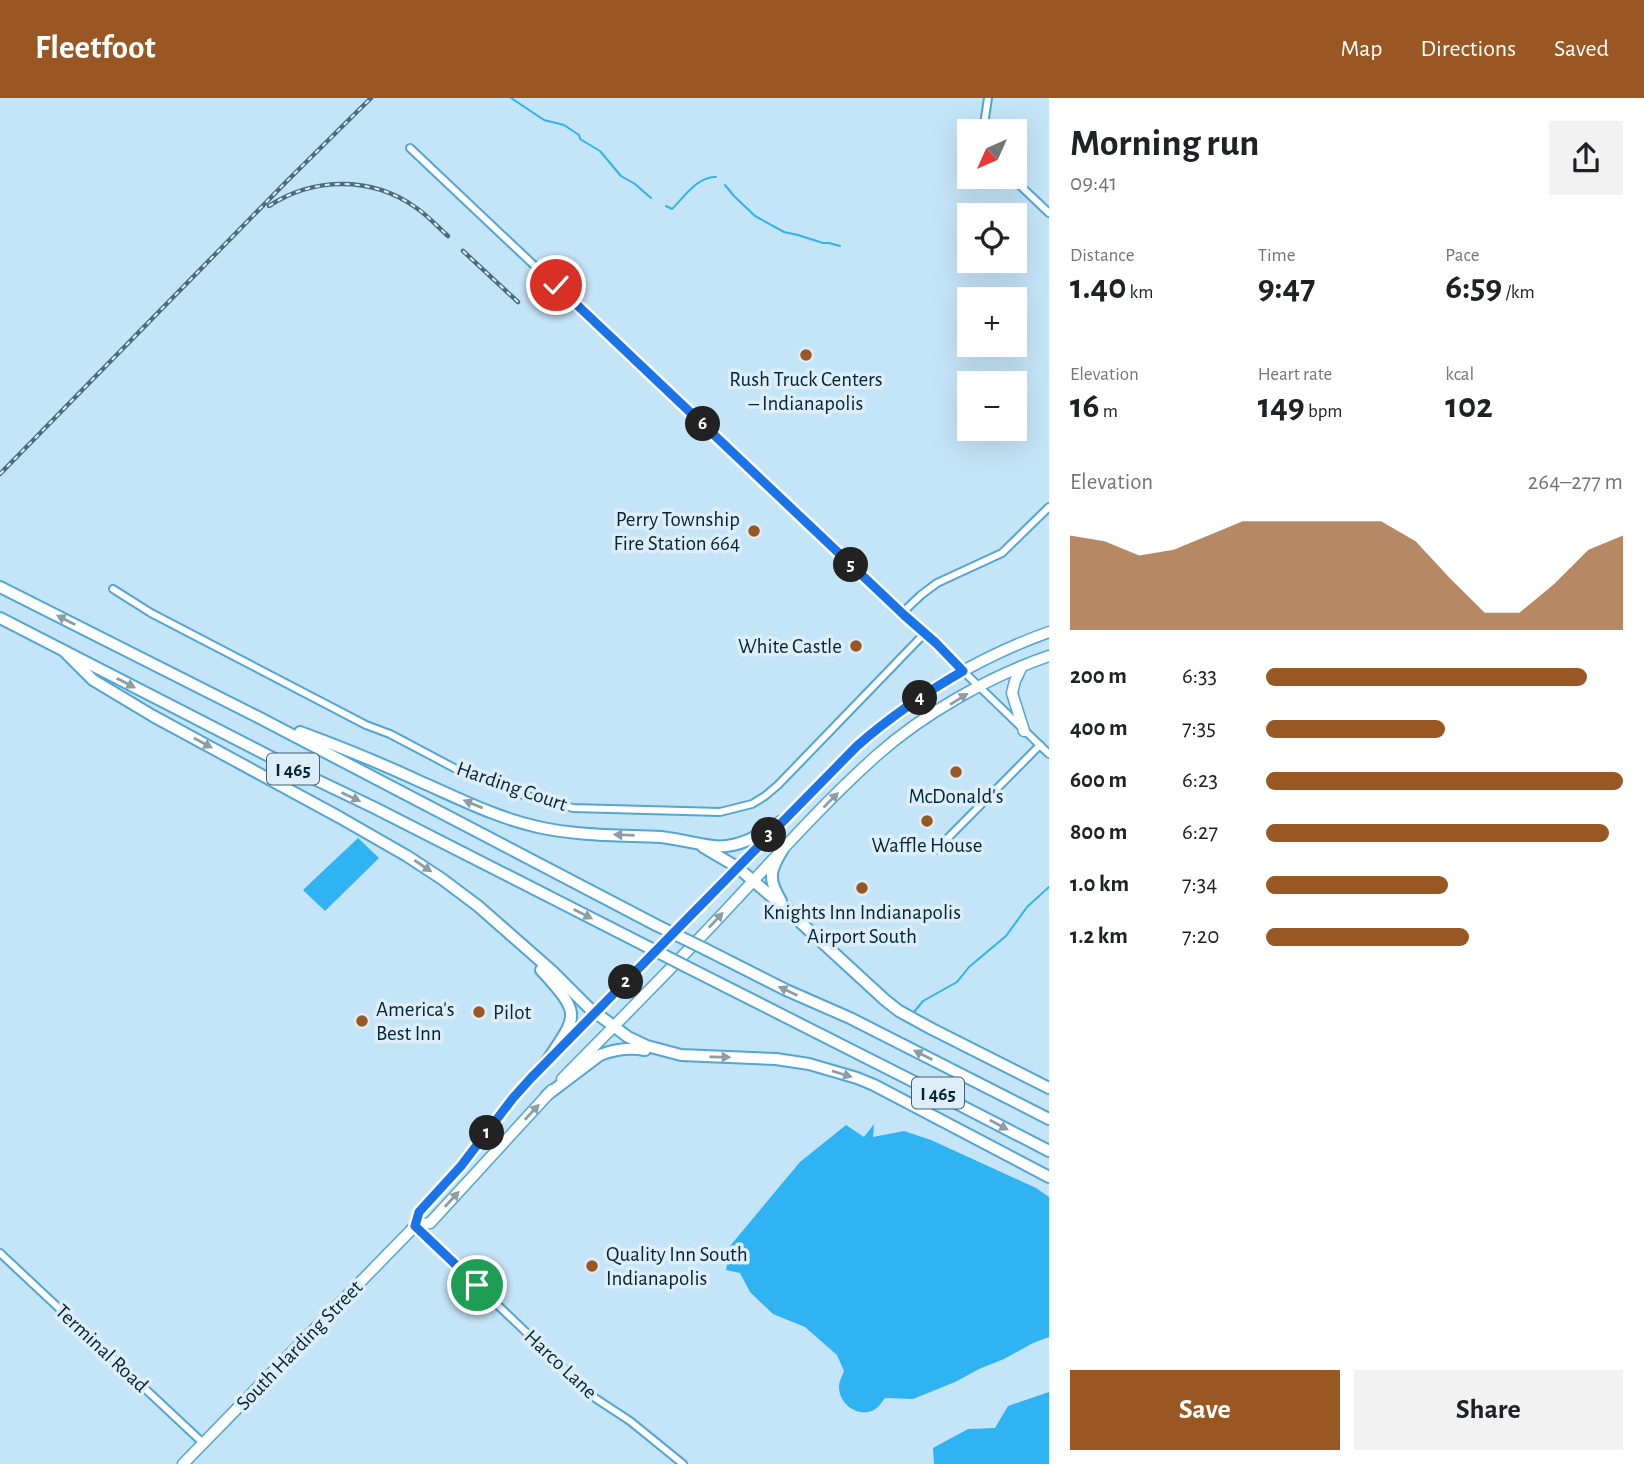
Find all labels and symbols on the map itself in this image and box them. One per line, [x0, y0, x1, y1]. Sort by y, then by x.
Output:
north arrow [957, 119, 1027, 189]
pin [526, 255, 586, 315]
marker: Rush Truck Centers – Indianapolis [798, 347, 814, 363]
place label: Rush Truck Centers – Indianapolis [729, 369, 883, 414]
pin: 6 [686, 406, 720, 442]
place label: Perry Township Fire Station 664 [614, 509, 740, 554]
marker: Perry Township Fire Station 664 [746, 523, 762, 539]
pin: 5 [834, 547, 868, 582]
one-way arrow [56, 614, 76, 625]
place label: White Castle [738, 636, 842, 657]
marker: White Castle [848, 638, 864, 654]
one-way arrow [116, 678, 136, 689]
pin: 4 [902, 680, 937, 716]
one-way arrow [949, 692, 968, 705]
one-way arrow [193, 737, 213, 749]
road number: I 465 [267, 754, 319, 784]
street label: Harding Court [454, 758, 570, 815]
marker: McDonald's [948, 764, 964, 780]
place label: McDonald's [908, 786, 1004, 807]
one-way arrow [341, 791, 361, 802]
one-way arrow [822, 791, 839, 808]
one-way arrow [463, 799, 484, 810]
marker: Waffle House [919, 813, 935, 829]
pin: 3 [752, 818, 786, 852]
one-way arrow [612, 830, 634, 841]
place label: Waffle House [872, 835, 982, 856]
one-way arrow [413, 860, 433, 873]
marker: Knights Inn Indianapolis Airport South [854, 880, 870, 896]
place label: Knights Inn Indianapolis Airport South [763, 902, 961, 947]
one-way arrow [573, 908, 593, 919]
one-way arrow [708, 912, 724, 929]
pin: 2 [608, 964, 644, 1000]
one-way arrow [778, 985, 798, 996]
place label: America's Best Inn [376, 999, 455, 1044]
place label: Pilot [493, 1002, 531, 1023]
marker: Pilot [471, 1004, 487, 1020]
marker: America's Best Inn [354, 1013, 370, 1029]
one-way arrow [913, 1050, 933, 1061]
one-way arrow [709, 1051, 731, 1063]
one-way arrow [832, 1069, 853, 1080]
road number: I 465 [912, 1077, 964, 1108]
one-way arrow [523, 1104, 539, 1121]
pin: 1 [470, 1116, 504, 1150]
one-way arrow [989, 1119, 1009, 1131]
one-way arrow [444, 1190, 460, 1208]
place label: Quality Inn South Indianapolis [606, 1244, 748, 1289]
pin [447, 1255, 507, 1315]
marker: Quality Inn South Indianapolis [584, 1258, 600, 1274]
street label: South Harding Street [232, 1276, 367, 1414]
street label: Terminal Road [51, 1300, 152, 1396]
street label: Harco Lane [520, 1326, 601, 1403]

